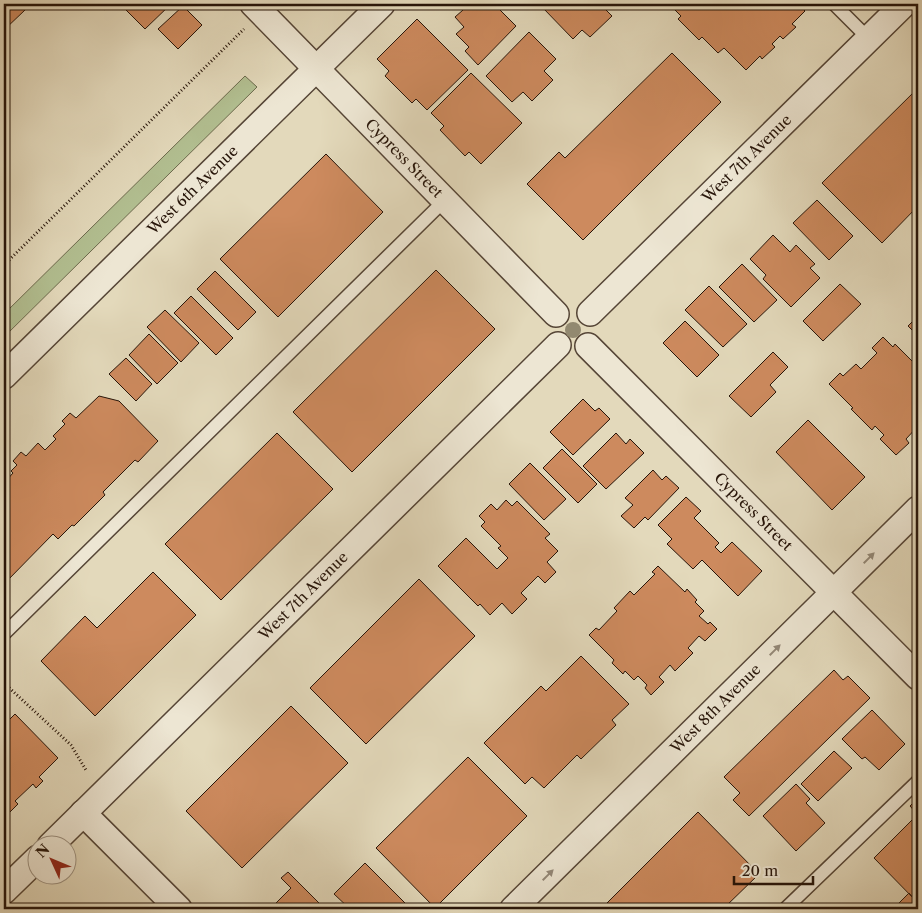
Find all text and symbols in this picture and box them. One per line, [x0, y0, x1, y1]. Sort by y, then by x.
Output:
street label: West 7th Avenue [697, 110, 795, 207]
street label: Cypress Street [361, 115, 448, 202]
street label: West 6th Avenue [143, 141, 242, 239]
street label: Cypress Street [710, 468, 797, 555]
street label: West 7th Avenue [254, 547, 352, 645]
one-way arrow [863, 552, 875, 564]
one-way arrow [769, 644, 781, 656]
street label: West 8th Avenue [665, 660, 765, 758]
north arrow [28, 836, 78, 886]
text: N [32, 840, 53, 862]
scale bar [734, 853, 813, 885]
text: 20 m [742, 861, 778, 880]
one-way arrow [542, 869, 554, 881]

